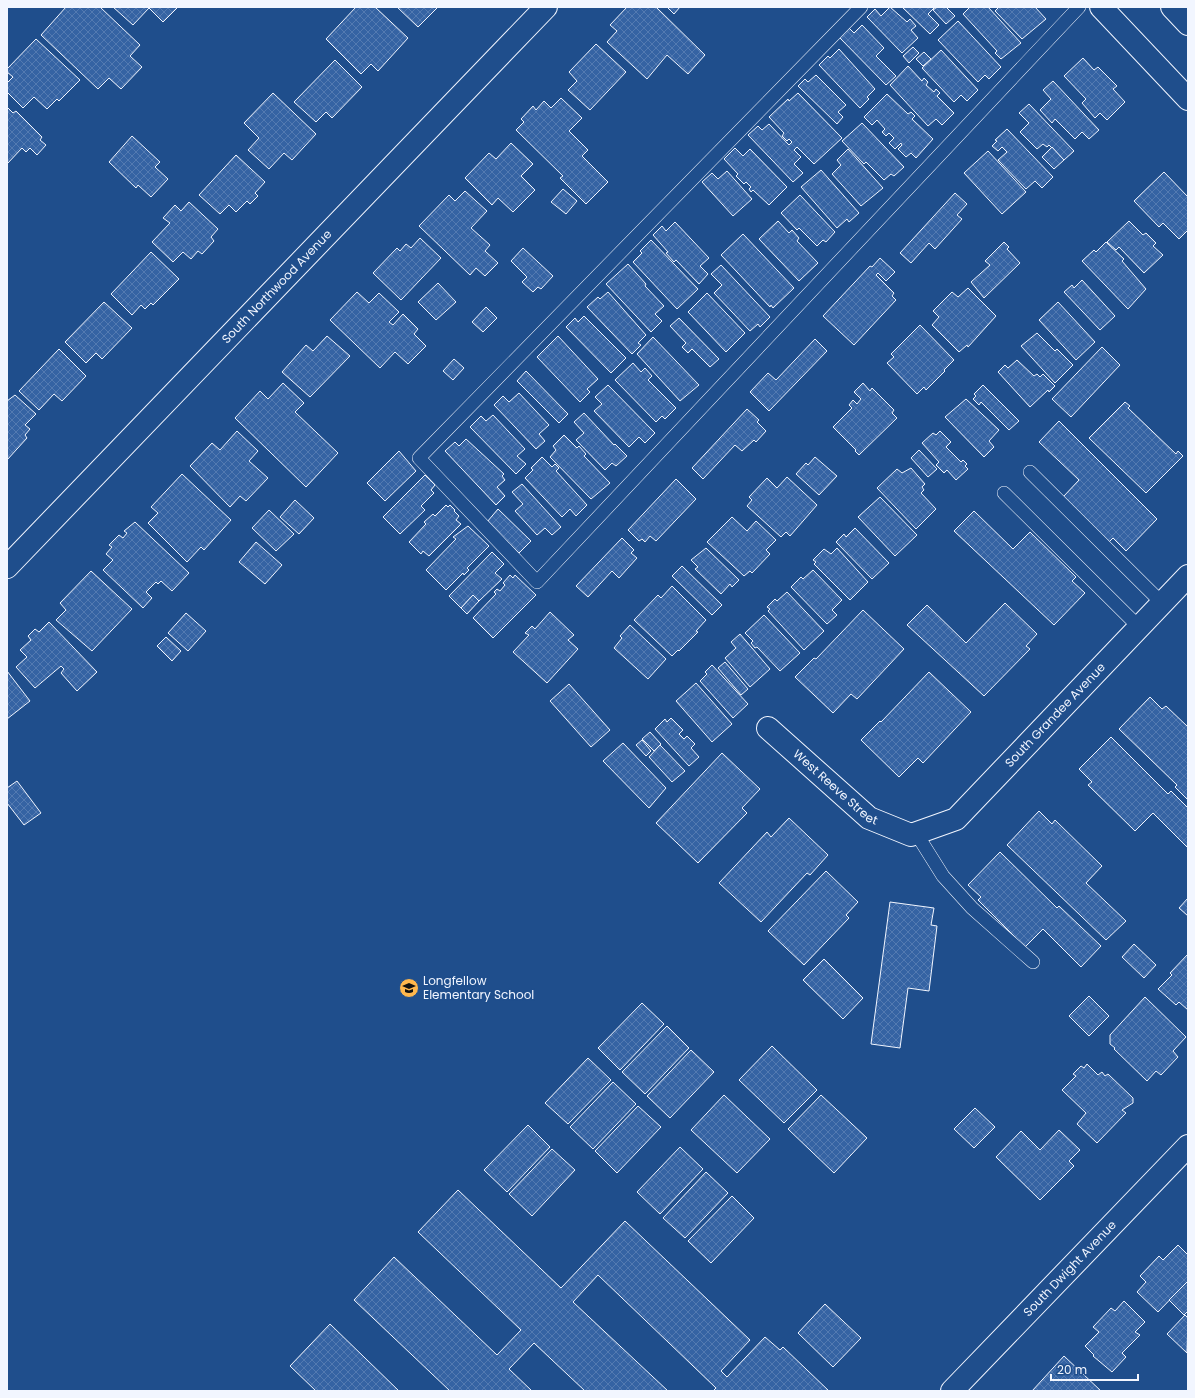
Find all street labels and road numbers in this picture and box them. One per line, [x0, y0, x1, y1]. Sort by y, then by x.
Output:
street label: South Northwood Avenue [218, 226, 335, 347]
street label: South Grandee Avenue [1001, 659, 1109, 771]
street label: West Reeve Street [790, 745, 880, 829]
street label: South Dwight Avenue [1019, 1216, 1120, 1320]

